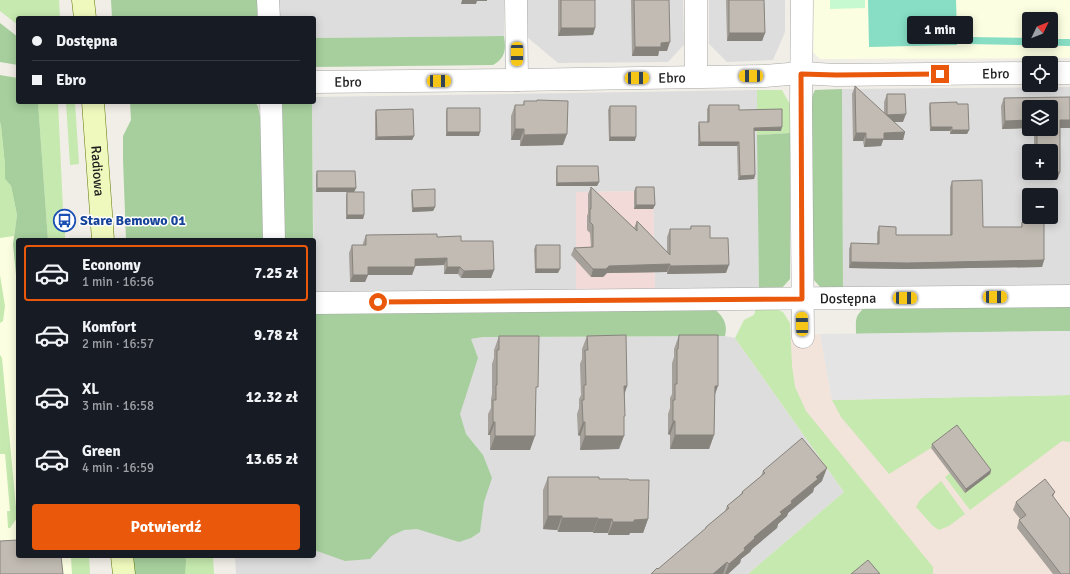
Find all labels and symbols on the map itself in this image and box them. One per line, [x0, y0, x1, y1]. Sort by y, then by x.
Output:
north arrow [1022, 12, 1058, 48]
callout: 1 min [907, 16, 973, 44]
car [511, 42, 523, 66]
route end [931, 65, 949, 83]
street label: Ebro [982, 65, 1010, 82]
street label: Ebro [658, 69, 686, 86]
car [739, 70, 763, 82]
car [625, 72, 649, 84]
street label: Ebro [334, 73, 362, 90]
car [427, 75, 451, 87]
street label: Radiowa [88, 145, 108, 197]
bus stop icon: Stare Bemowo 01 [51, 207, 77, 233]
place label: Stare Bemowo 01 [80, 212, 186, 229]
street label: Dostępna [820, 289, 876, 307]
car [983, 291, 1007, 303]
car [893, 292, 917, 304]
route start [369, 293, 387, 311]
car [796, 312, 808, 336]

